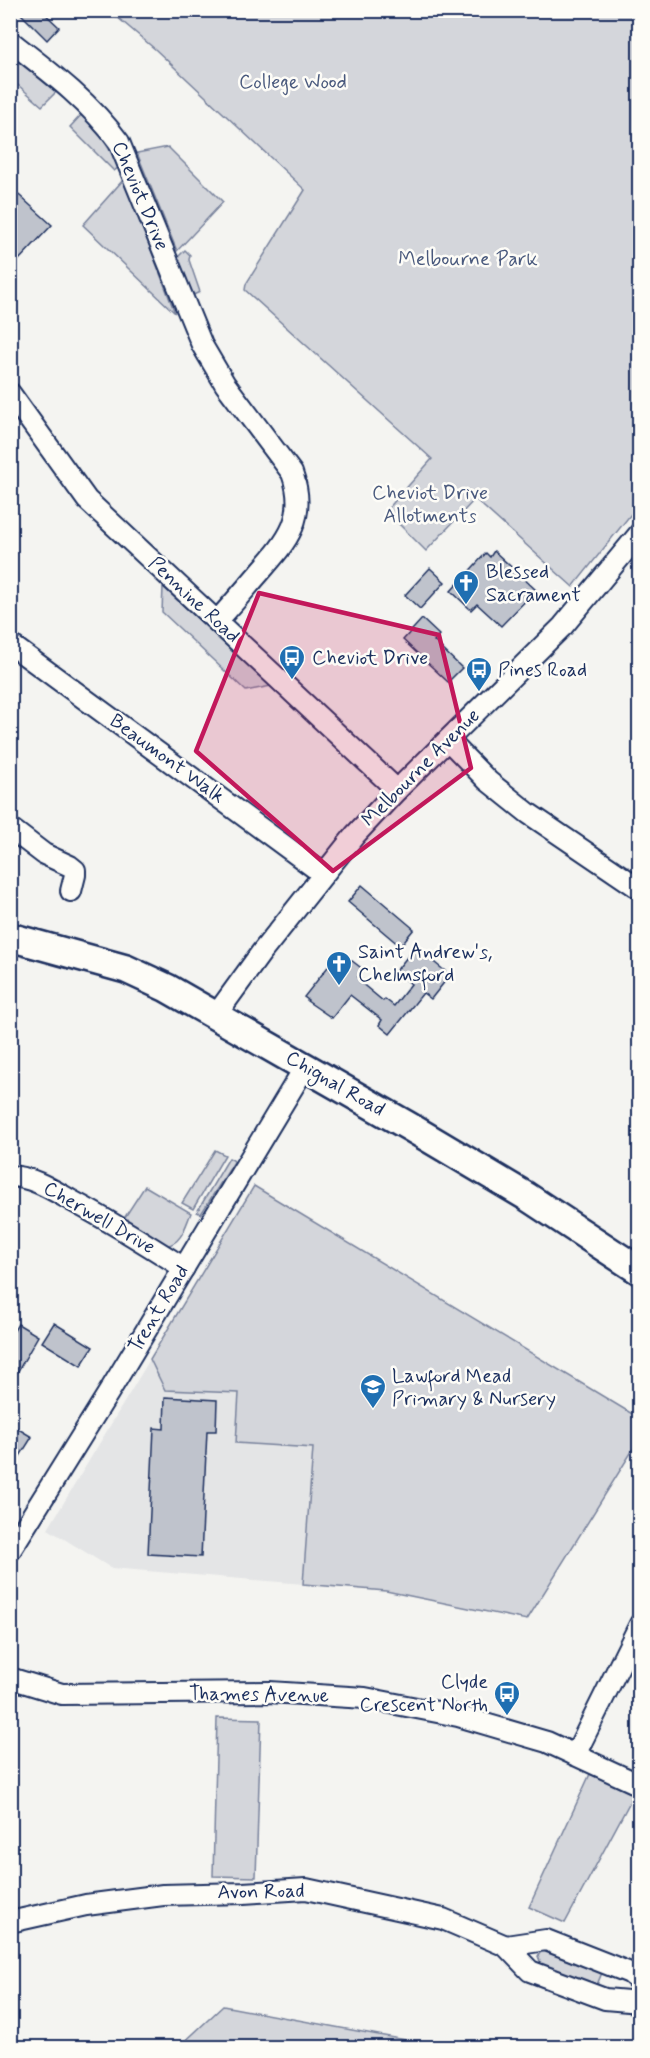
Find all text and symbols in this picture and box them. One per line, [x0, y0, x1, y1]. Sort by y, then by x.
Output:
park label: College Wood [239, 69, 347, 96]
street label: Cheviot Drive [105, 137, 175, 255]
park label: Melbourne Park [398, 246, 538, 273]
park label: Cheviot Drive Allotments [372, 480, 488, 530]
street label: Pennine Road [142, 551, 246, 649]
place label: Blessed Sacrament [486, 559, 581, 609]
church icon: Blessed Sacrament [451, 568, 481, 606]
bus stop icon: Cheviot Drive [277, 643, 307, 681]
place label: Cheviot Drive [312, 645, 428, 672]
bus stop icon: Pines Road [464, 655, 494, 693]
place label: Pines Road [498, 657, 587, 684]
street label: Melbourne Avenue [356, 703, 486, 833]
street label: Beaumont Walk [104, 708, 230, 810]
place label: Saint Andrew's, Chelmsford [358, 939, 492, 991]
church icon: Saint Andrew's, Chelmsford [324, 949, 354, 987]
street label: Chignal Road [280, 1045, 390, 1124]
street label: Cherwell Drive [38, 1175, 160, 1261]
street label: Trent Road [122, 1260, 196, 1358]
place label: Lawford Mead Primary & Nursery [392, 1363, 556, 1413]
school or university icon: Lawford Mead Primary & Nursery [358, 1372, 388, 1410]
place label: Clyde Crescent North [360, 1669, 488, 1719]
bus stop icon: Clyde Crescent North [492, 1679, 522, 1717]
street label: Thames Avenue [189, 1680, 329, 1710]
street label: Avon Road [217, 1878, 305, 1906]

